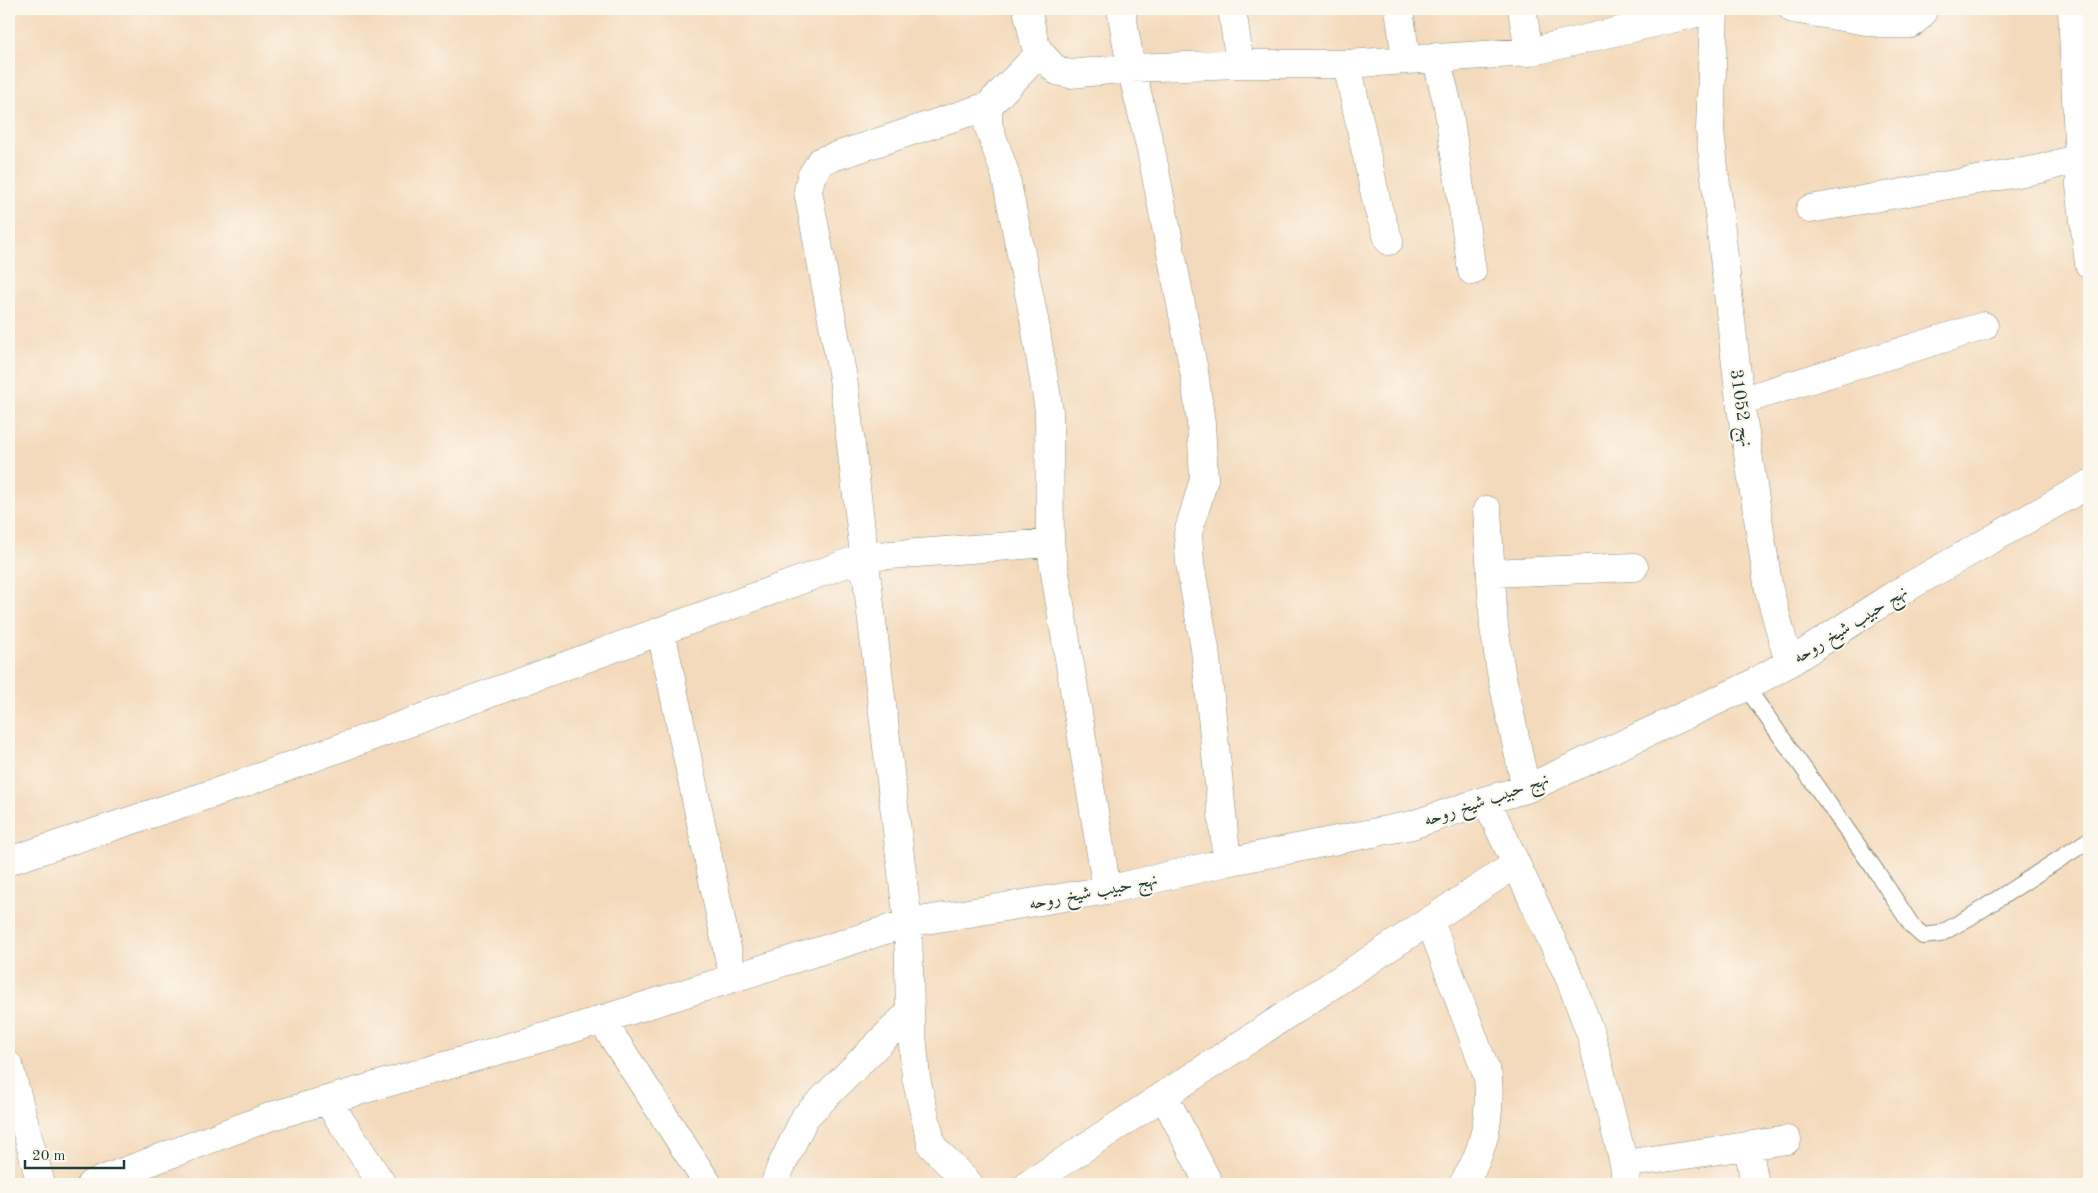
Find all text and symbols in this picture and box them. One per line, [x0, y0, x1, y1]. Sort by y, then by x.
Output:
street label: نهج 31052 [1721, 368, 1755, 449]
street label: نهج حبيب شيخ روحه [1790, 583, 1914, 672]
street label: نهج حبيب شيخ روحه [1422, 770, 1553, 835]
street label: نهج حبيب شيخ روحه [1027, 871, 1160, 919]
scale bar [25, 1138, 124, 1170]
text: 20 m [32, 1149, 66, 1164]

